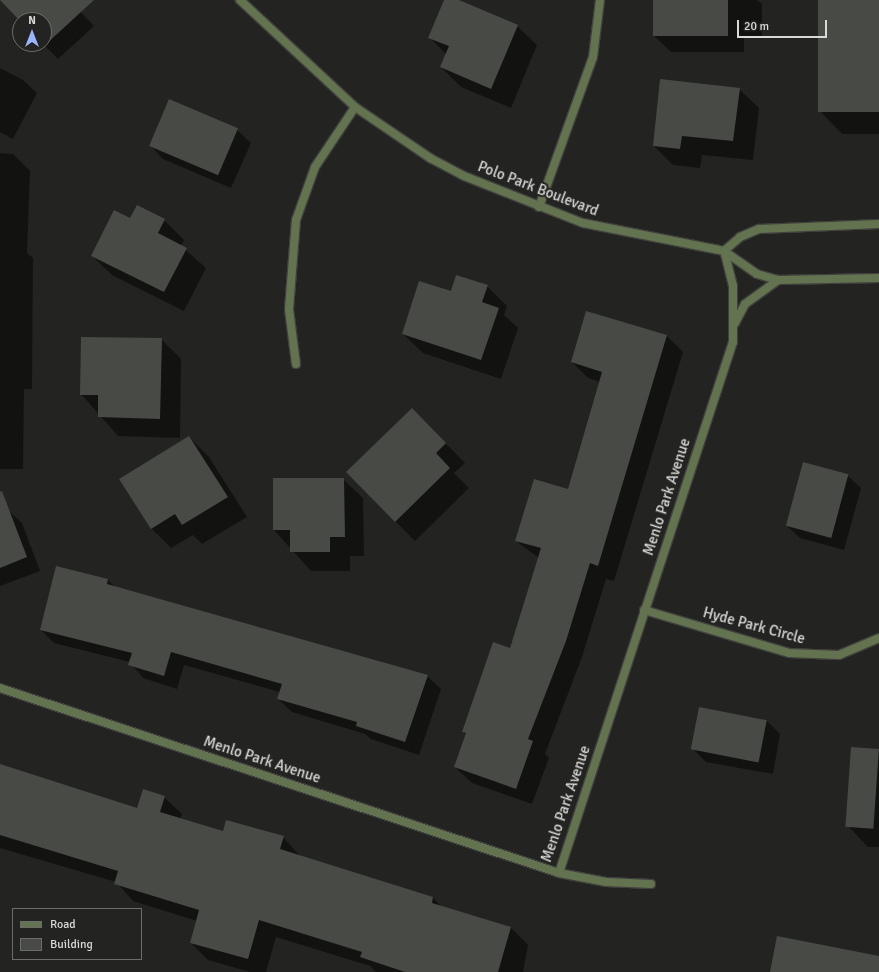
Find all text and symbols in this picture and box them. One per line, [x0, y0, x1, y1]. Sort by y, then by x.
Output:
north arrow [12, 12, 52, 52]
scale bar [739, 12, 829, 38]
text: N [28, 14, 36, 27]
text: 20 m [744, 19, 769, 34]
street label: Polo Park Boulevard [475, 158, 601, 220]
street label: Menlo Park Avenue [640, 436, 694, 558]
street label: Hyde Park Circle [701, 604, 807, 648]
street label: Menlo Park Avenue [201, 733, 323, 787]
street label: Menlo Park Avenue [538, 743, 594, 865]
legend [12, 908, 142, 960]
text: Road [50, 917, 76, 932]
text: Building [50, 937, 93, 952]

